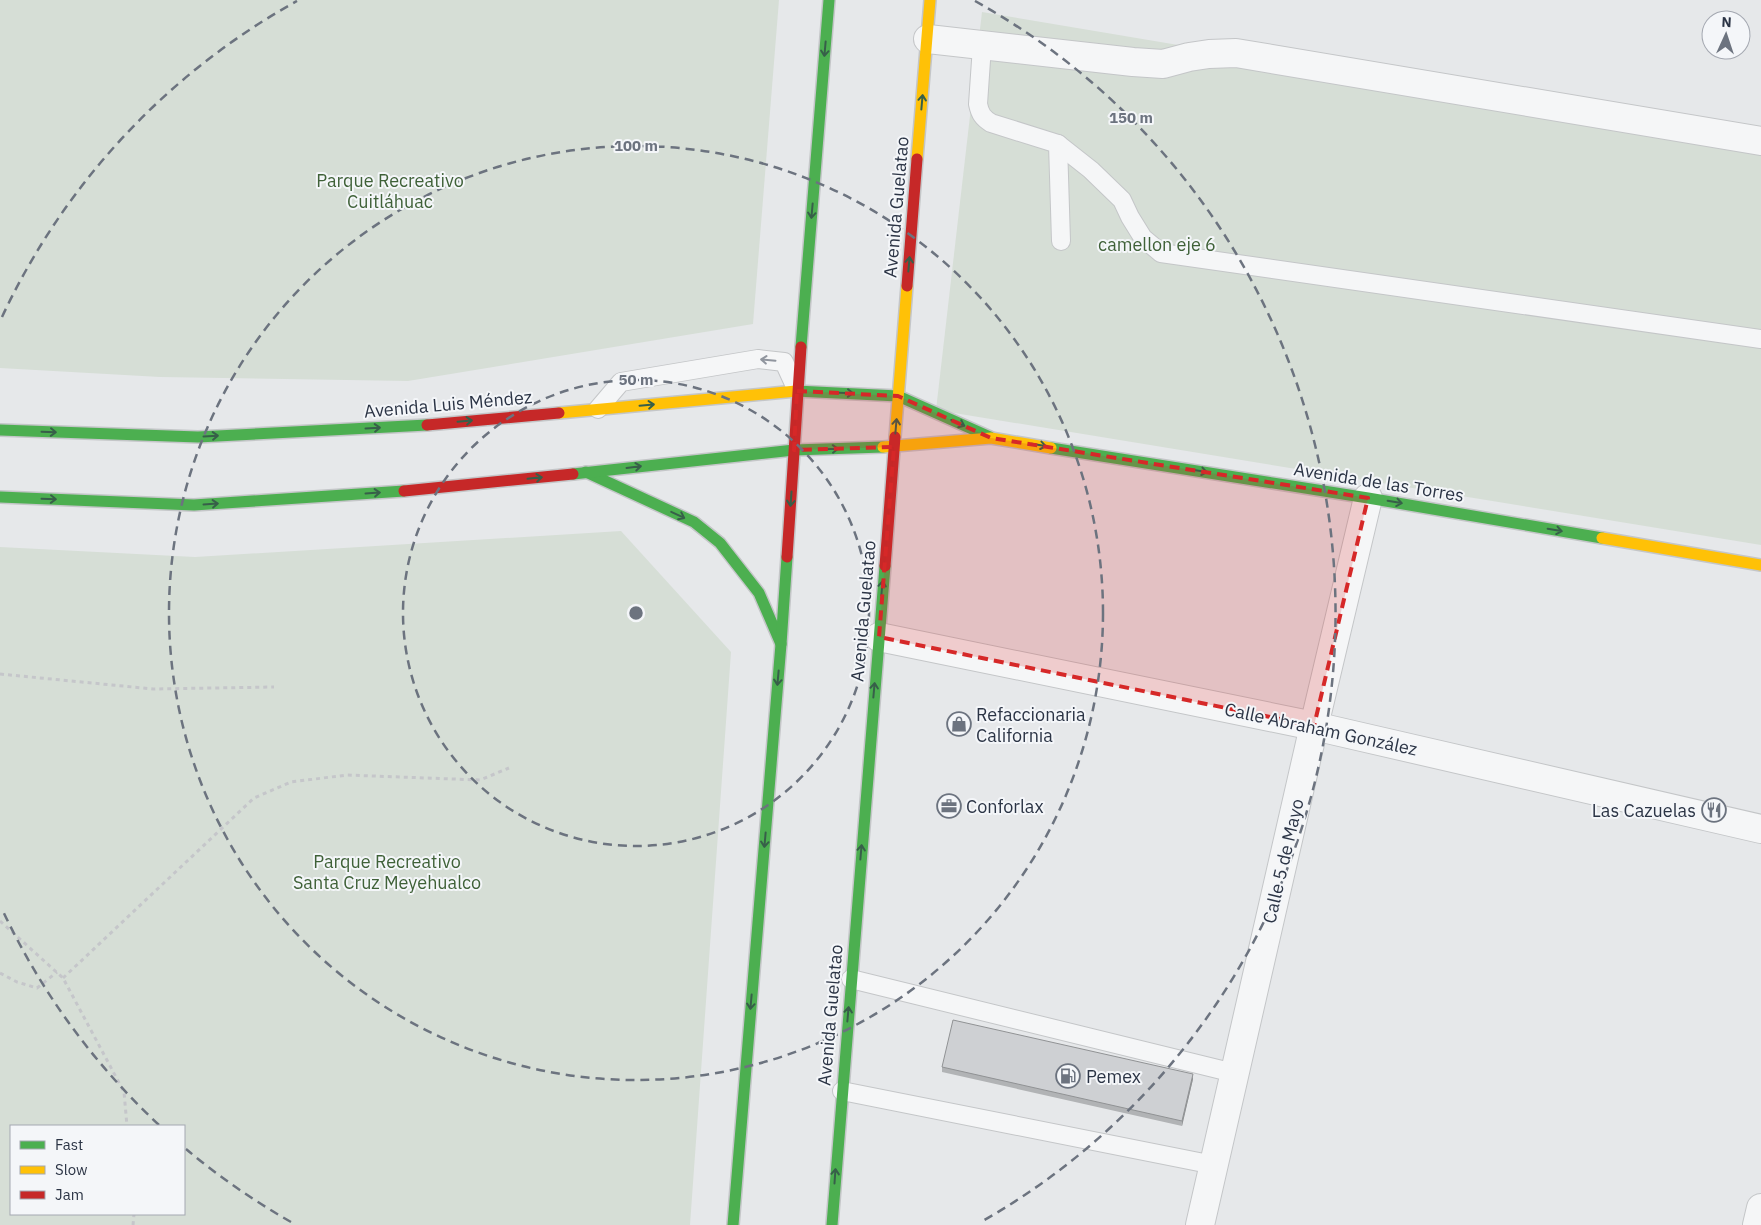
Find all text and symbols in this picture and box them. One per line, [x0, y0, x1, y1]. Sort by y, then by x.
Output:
north arrow [1701, 10, 1751, 60]
text: N [1721, 13, 1732, 31]
one-way arrow [820, 40, 829, 56]
one-way arrow [918, 94, 927, 110]
text: 150 m [1109, 108, 1153, 127]
street label: Avenida Guelatao [878, 135, 914, 279]
text: 100 m [614, 136, 658, 155]
park label: Parque Recreativo Cuitláhuac [316, 169, 464, 213]
one-way arrow [807, 202, 816, 218]
park label: camellon eje 6 [1098, 233, 1216, 256]
one-way arrow [904, 256, 914, 272]
one-way arrow [760, 355, 776, 365]
text: 50 m [619, 370, 653, 389]
street label: Avenida Luis Méndez [363, 385, 533, 423]
one-way arrow [838, 389, 854, 398]
one-way arrow [639, 400, 655, 409]
one-way arrow [457, 416, 473, 426]
one-way arrow [891, 418, 900, 434]
one-way arrow [950, 419, 965, 428]
one-way arrow [365, 423, 381, 432]
one-way arrow [40, 427, 56, 436]
one-way arrow [203, 432, 219, 441]
one-way arrow [1031, 441, 1047, 451]
one-way arrow [822, 444, 839, 454]
street label: Avenida de las Torres [1292, 457, 1466, 507]
one-way arrow [626, 462, 642, 472]
one-way arrow [1191, 466, 1207, 476]
one-way arrow [527, 473, 543, 483]
one-way arrow [365, 488, 381, 497]
one-way arrow [786, 490, 795, 506]
one-way arrow [40, 495, 56, 504]
one-way arrow [1386, 498, 1402, 508]
one-way arrow [203, 499, 219, 509]
one-way arrow [670, 511, 685, 520]
one-way arrow [1546, 525, 1562, 535]
street label: Avenida Guelatao [845, 539, 881, 683]
one-way arrow [878, 580, 887, 596]
centre of rings [627, 604, 645, 622]
one-way arrow [773, 670, 783, 686]
one-way arrow [869, 683, 879, 699]
street label: Calle Abraham González [1223, 697, 1419, 761]
place label: Refaccionaria California [976, 703, 1086, 747]
shop icon: Refaccionaria California [946, 711, 972, 737]
office icon: Conforlax [936, 793, 962, 819]
place label: Conforlax [966, 795, 1044, 818]
street label: Calle 5 de Mayo [1257, 796, 1309, 926]
restaurant icon: Las Cazuelas [1701, 797, 1727, 823]
place label: Las Cazuelas [1592, 799, 1696, 822]
one-way arrow [760, 832, 770, 848]
one-way arrow [856, 845, 866, 861]
park label: Parque Recreativo Santa Cruz Meyehualco [293, 850, 481, 894]
street label: Avenida Guelatao [812, 943, 848, 1087]
one-way arrow [747, 994, 756, 1010]
one-way arrow [843, 1007, 853, 1023]
fuel station icon: Pemex [1055, 1063, 1081, 1089]
place label: Pemex [1086, 1065, 1141, 1088]
legend [10, 1125, 185, 1215]
text: Fast [55, 1135, 83, 1154]
text: Slow [55, 1160, 88, 1179]
one-way arrow [831, 1169, 840, 1185]
text: Jam [55, 1185, 84, 1204]

